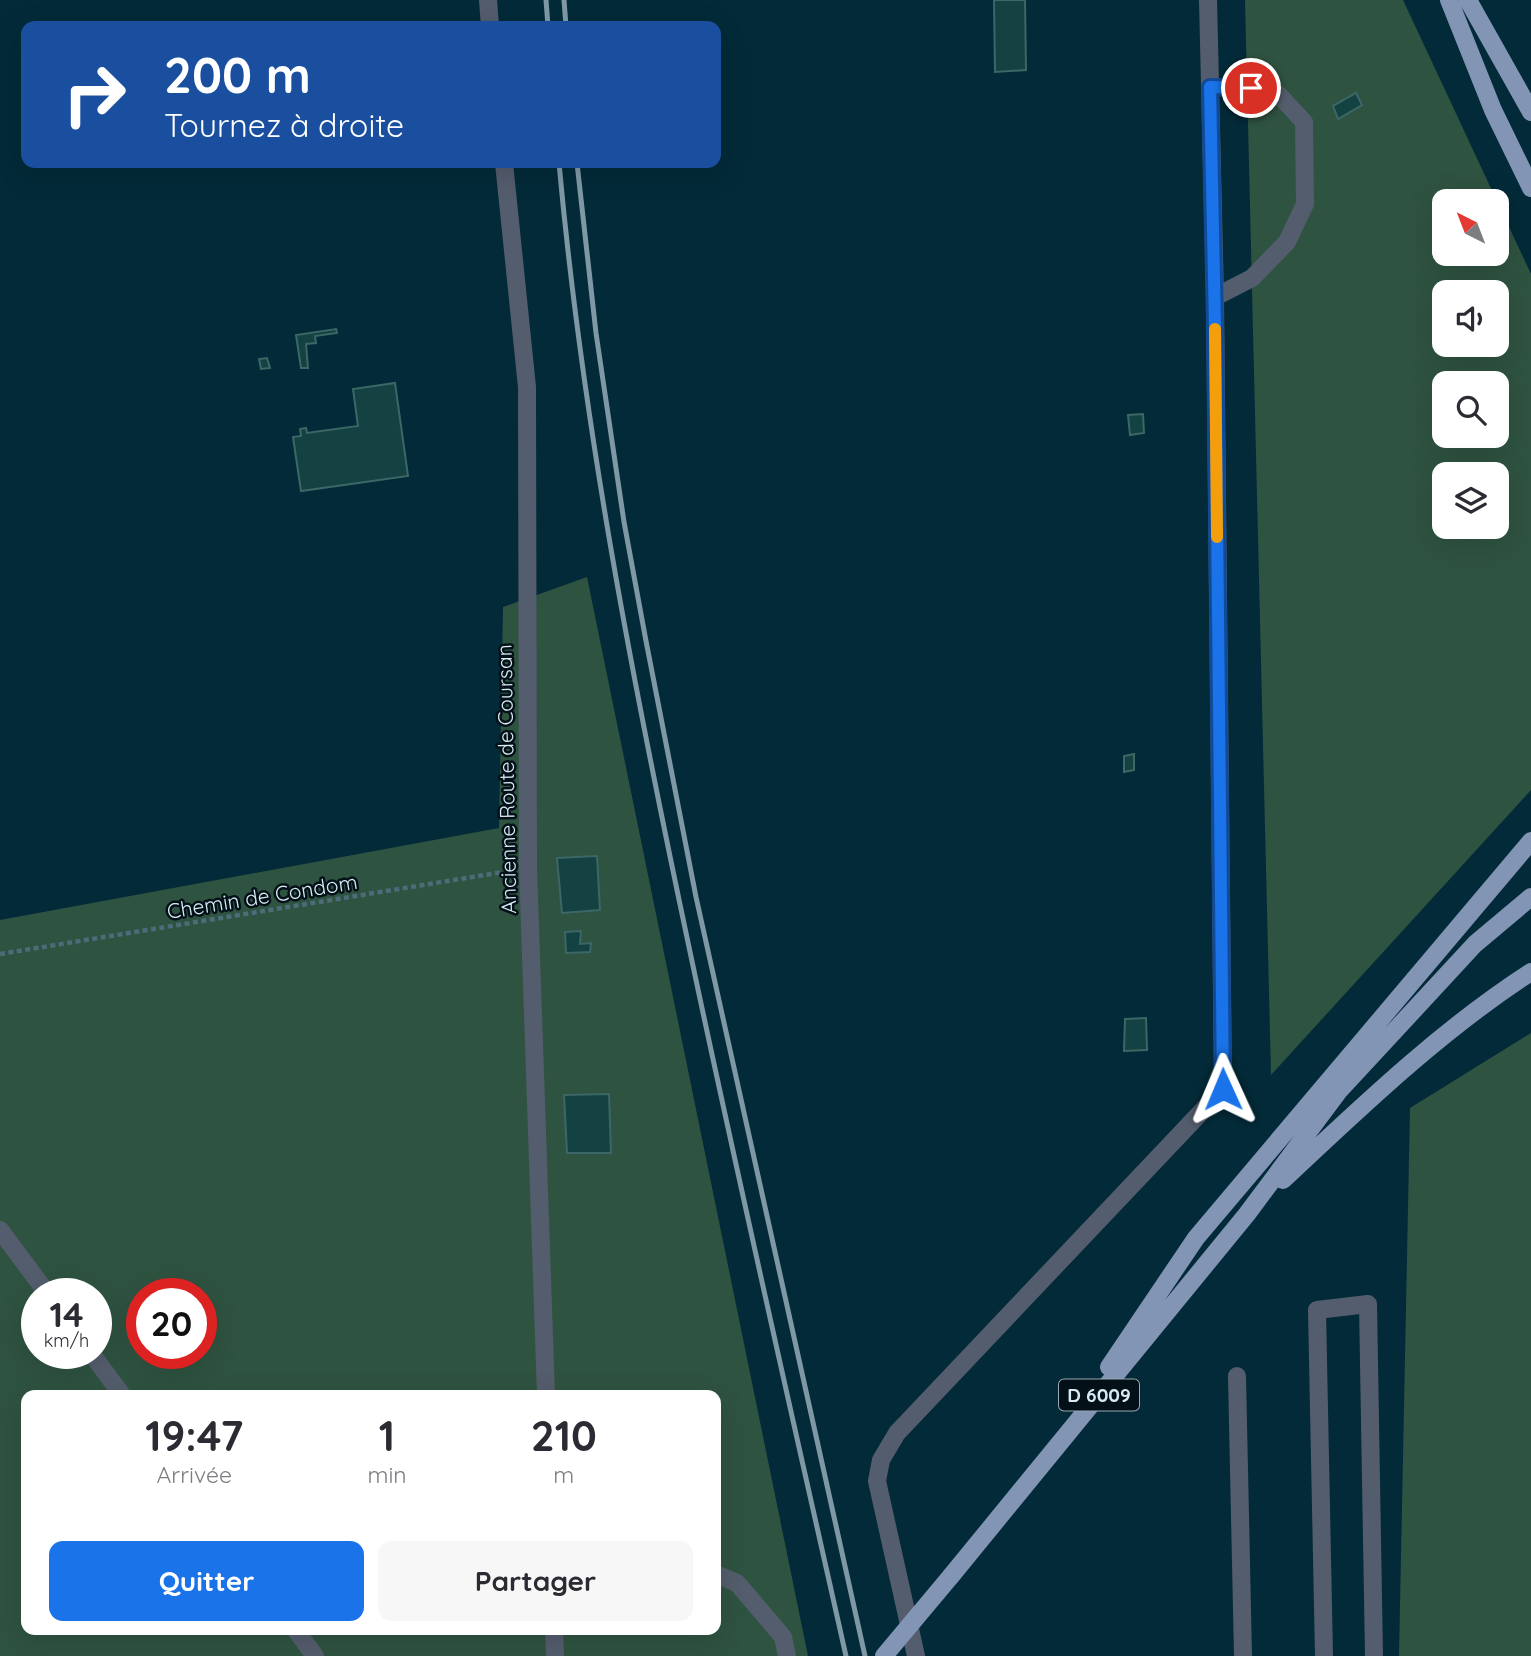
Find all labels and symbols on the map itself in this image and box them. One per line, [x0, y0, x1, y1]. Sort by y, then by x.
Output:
pin [1221, 58, 1281, 118]
north arrow [1432, 189, 1508, 266]
street label: Ancienne Route de Coursan [491, 644, 521, 914]
street label: Chemin de Condom [165, 868, 359, 924]
position arrow [1186, 1052, 1260, 1126]
speed limit sign: 20 [126, 1278, 217, 1369]
road number: D 6009 [1059, 1380, 1139, 1410]

